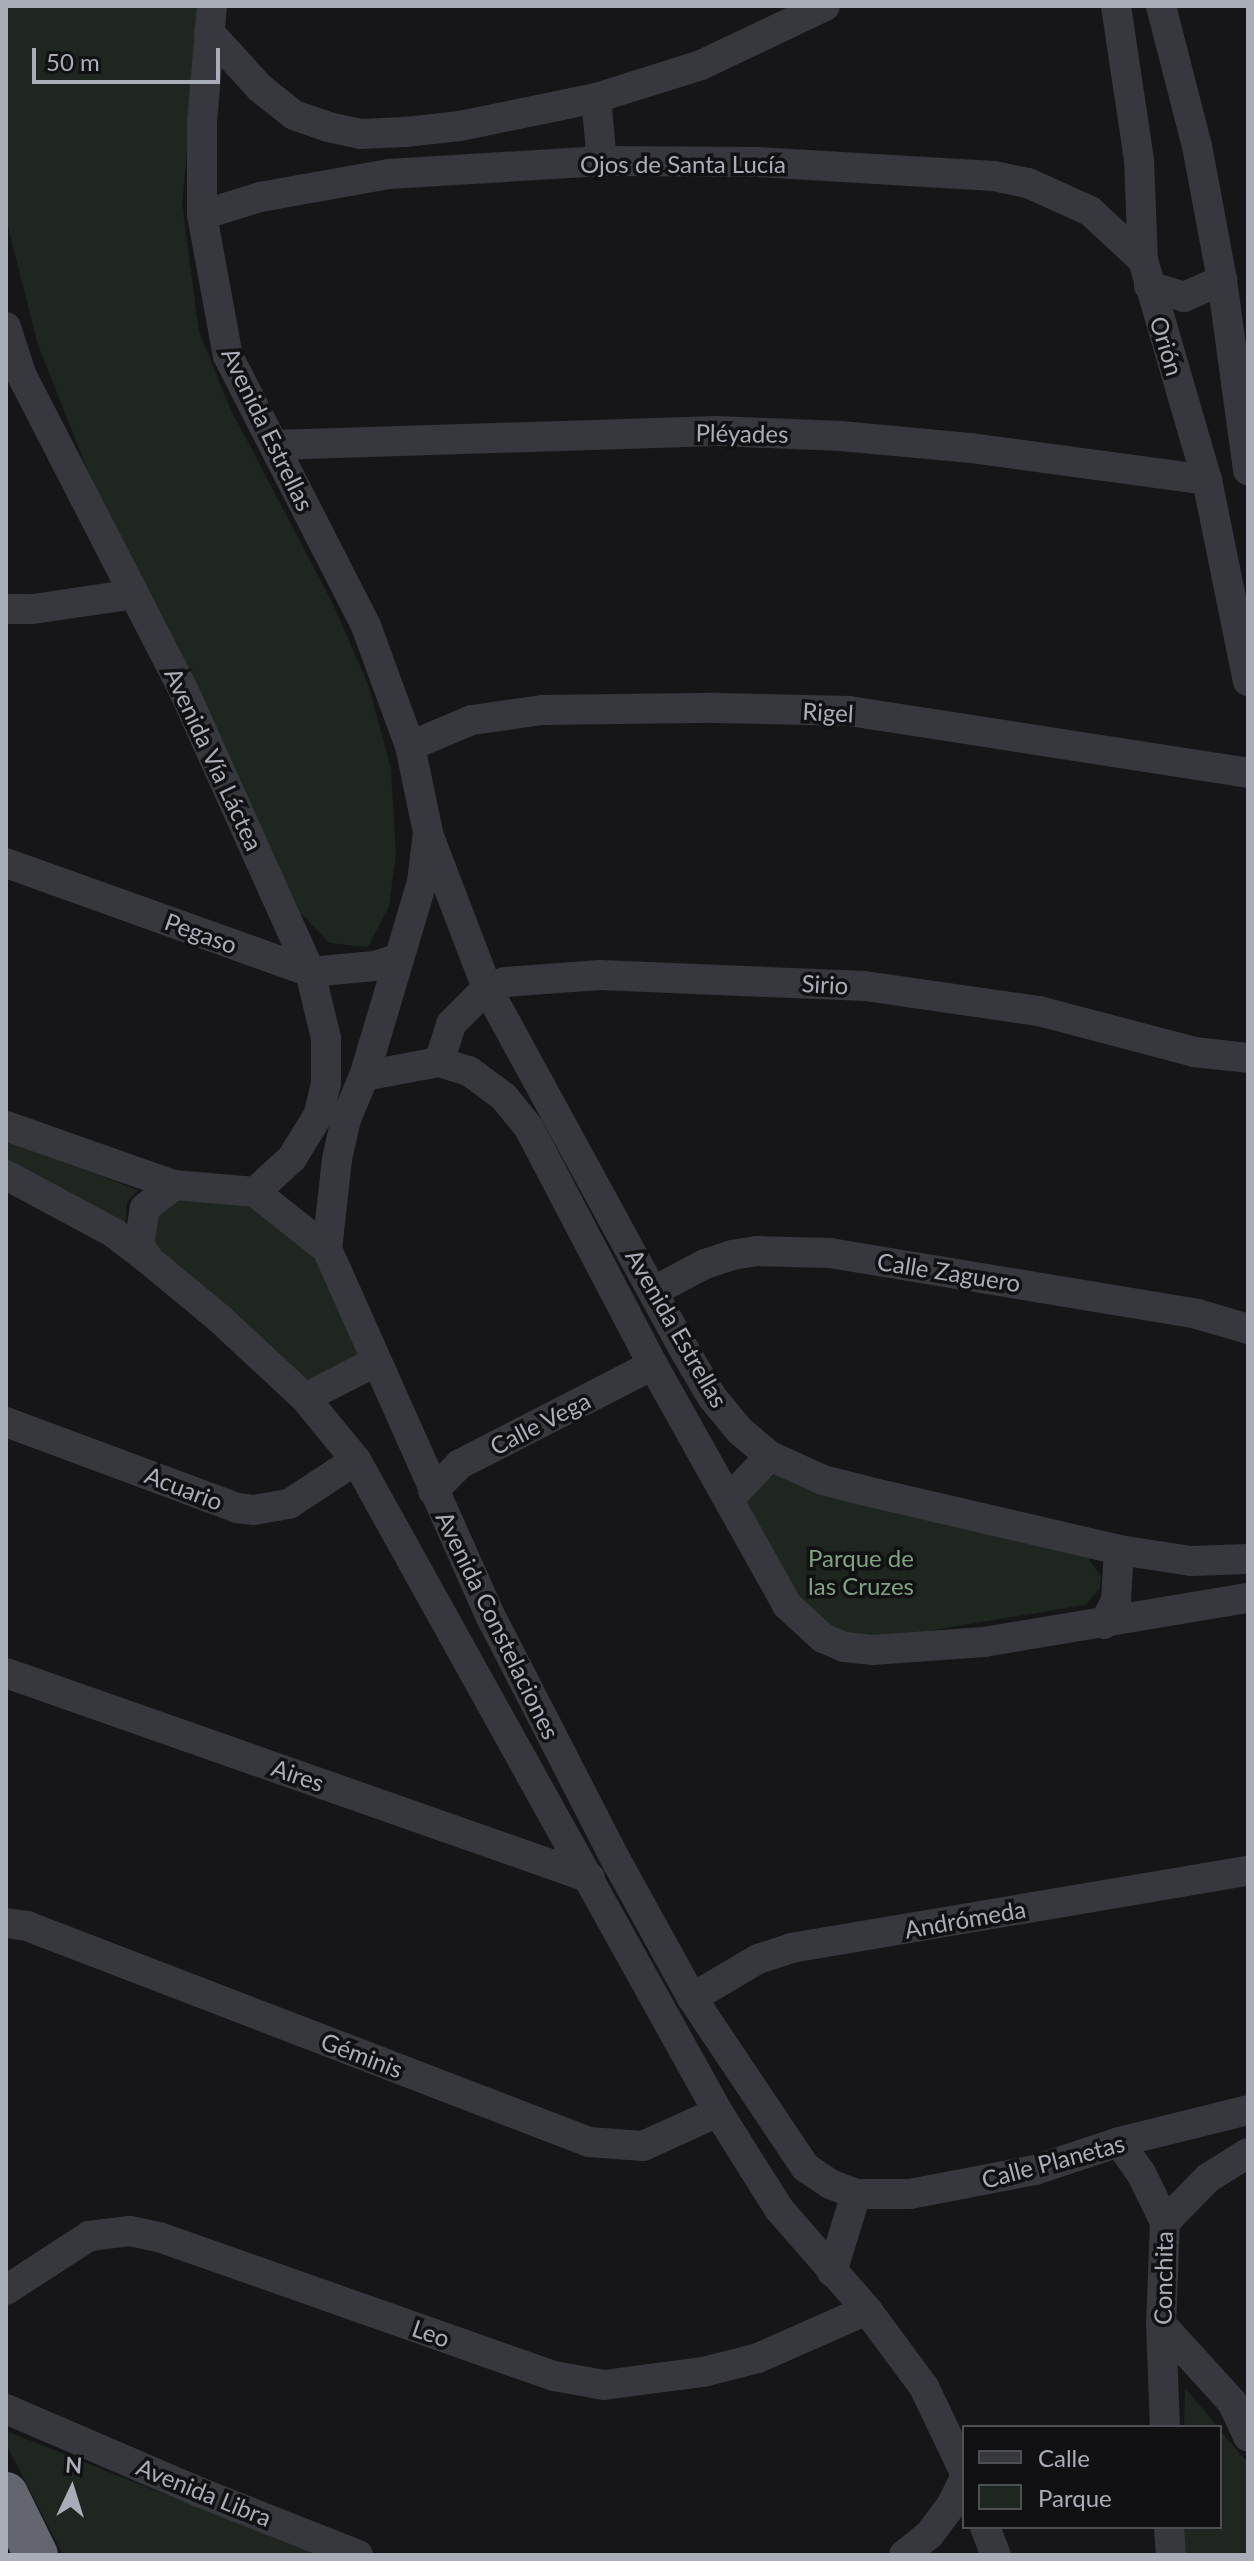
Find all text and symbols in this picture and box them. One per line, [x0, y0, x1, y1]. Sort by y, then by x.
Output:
scale bar [36, 32, 224, 82]
text: 50 m [46, 47, 100, 76]
street label: Ojos de Santa Lucía [580, 150, 786, 178]
street label: Orión [1144, 313, 1190, 379]
street label: Avenida Estrellas [216, 343, 320, 515]
street label: Pléyades [695, 418, 789, 448]
street label: Avenida Vía Láctea [159, 663, 269, 855]
street label: Rigel [802, 696, 854, 728]
street label: Pegaso [161, 907, 241, 959]
street label: Sirio [801, 968, 849, 1000]
street label: Avenida Estrellas [620, 1244, 734, 1412]
street label: Calle Zaguero [875, 1246, 1023, 1298]
street label: Calle Vega [485, 1385, 595, 1461]
street label: Acuario [141, 1460, 227, 1516]
street label: Avenida Constelaciones [430, 1506, 566, 1744]
park label: Parque de las Cruzes [808, 1544, 914, 1600]
street label: Aires [268, 1753, 328, 1797]
street label: Andrómeda [902, 1894, 1028, 1944]
street label: Géminis [317, 2026, 407, 2084]
street label: Calle Planetas [978, 2128, 1128, 2194]
street label: Conchita [1148, 2231, 1178, 2325]
street label: Leo [408, 2313, 454, 2353]
legend [962, 2425, 1222, 2529]
text: Calle [1038, 2443, 1090, 2472]
north arrow [32, 2449, 112, 2529]
text: N [64, 2451, 83, 2479]
street label: Avenida Libra [132, 2452, 276, 2532]
text: Parque [1038, 2483, 1112, 2512]

